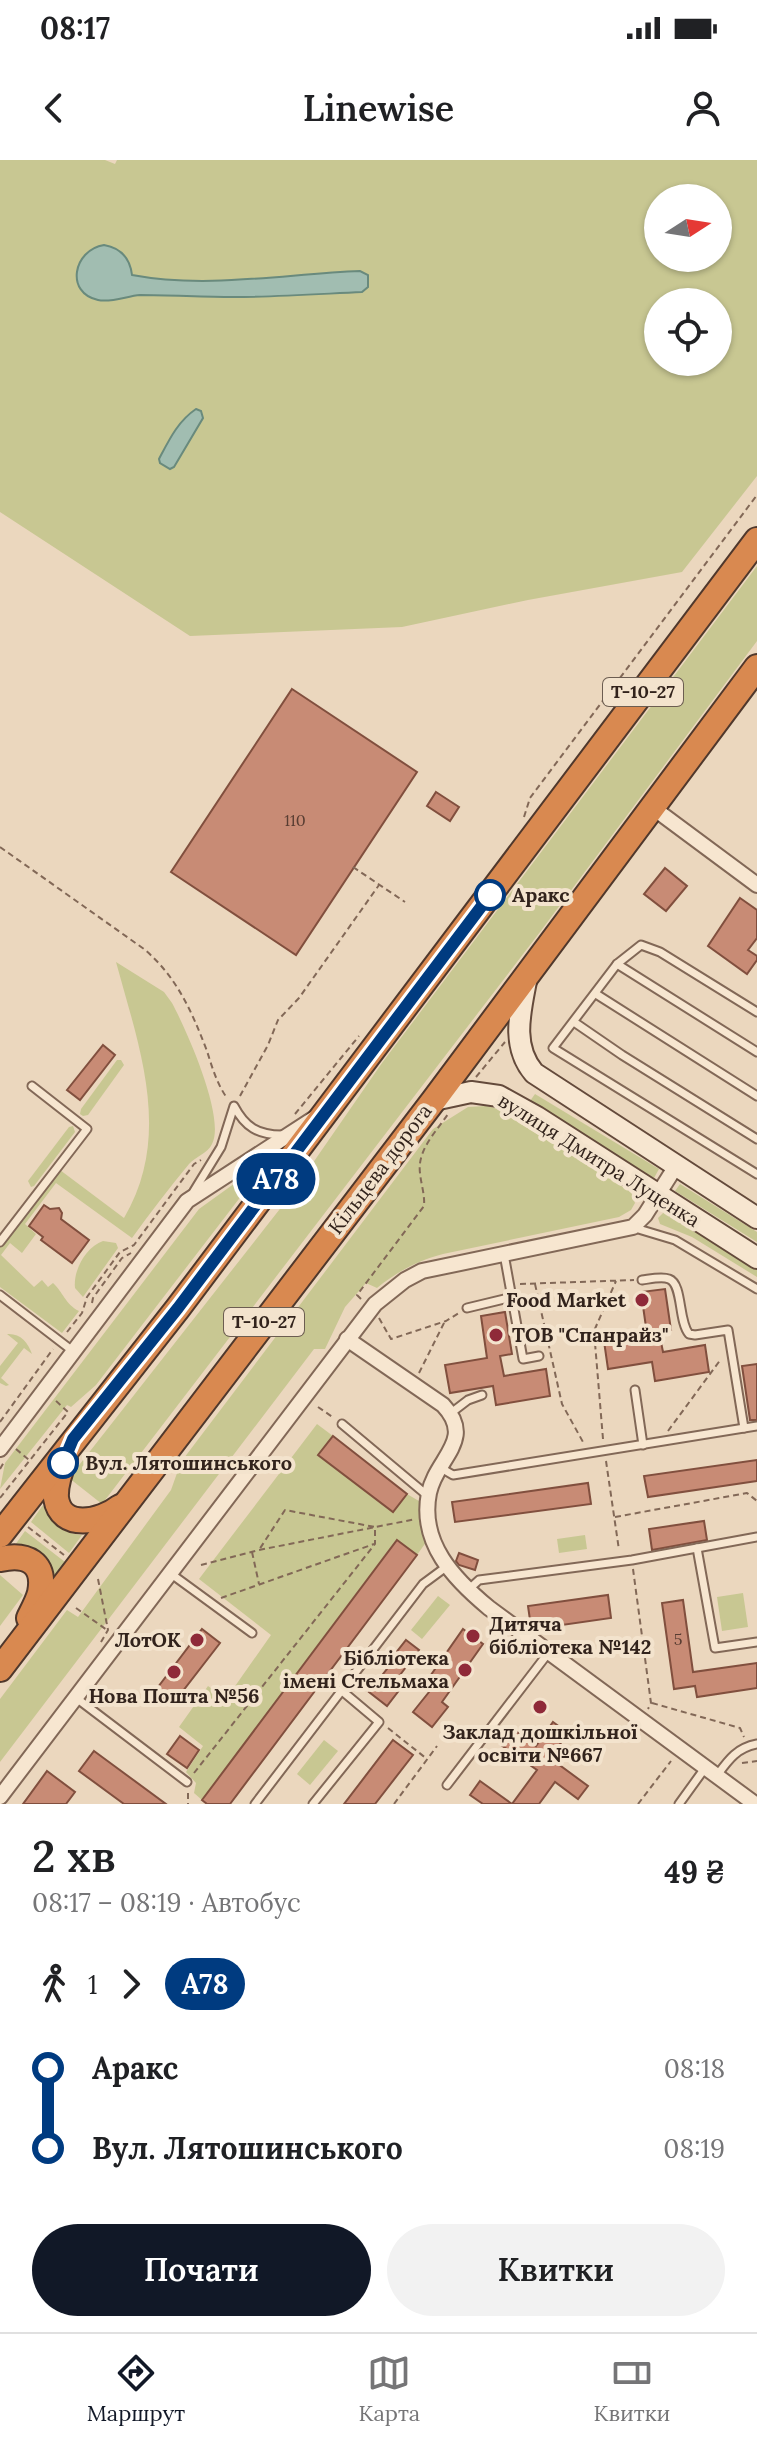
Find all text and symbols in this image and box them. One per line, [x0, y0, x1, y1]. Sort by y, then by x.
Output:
text: 08:17 [40, 9, 110, 47]
text: Linewise [303, 85, 454, 131]
icon: back [32, 86, 76, 130]
icon: person [681, 86, 725, 130]
north arrow [644, 184, 732, 272]
map controls [644, 184, 732, 376]
button: locate [644, 288, 732, 376]
road number: Т-10-27 [603, 678, 683, 706]
house number: 110 [284, 810, 306, 830]
marker: Аракс [475, 880, 505, 910]
place label: Аракс [512, 882, 570, 907]
street label: вулиця Дмитра Луценка [494, 1087, 705, 1232]
street label: Кільцева дорога [322, 1099, 437, 1239]
line badge: А78 [230, 1153, 322, 1205]
text: А78 [252, 1161, 300, 1197]
place label: Food Market [506, 1287, 627, 1312]
marker: Food Market [633, 1291, 651, 1309]
road number: Т-10-27 [224, 1308, 304, 1336]
place label: ТОВ "Спанрайз" [512, 1322, 669, 1347]
marker: ТОВ "Спанрайз" [487, 1326, 505, 1344]
marker: Вул. Лятошинського [48, 1448, 78, 1478]
place label: Вул. Лятошинського [85, 1450, 292, 1475]
place label: Дитяча бібліотека №142 [489, 1611, 651, 1659]
place label: ЛотОК [115, 1627, 182, 1652]
marker: Дитяча бібліотека №142 [464, 1627, 482, 1645]
house number: 5 [674, 1629, 682, 1649]
marker: ЛотОК [188, 1631, 206, 1649]
place label: Бібліотека імені Стельмаха [283, 1645, 450, 1693]
marker: Бібліотека імені Стельмаха [456, 1661, 474, 1679]
marker: Нова Пошта №56 [165, 1663, 183, 1681]
place label: Нова Пошта №56 [89, 1683, 260, 1708]
marker: Заклад дошкільної освіти №667 [531, 1698, 549, 1716]
place label: Заклад дошкільної освіти №667 [442, 1719, 638, 1767]
text: 2 хв [32, 1828, 116, 1884]
text: 49 ₴ [664, 1853, 725, 1891]
text: 08:17 – 08:19 · Автобус [32, 1886, 301, 1919]
icon: walk [32, 1962, 76, 2006]
icon: forward [109, 1962, 153, 2006]
text: А78 [181, 1966, 229, 2002]
text: 1 [88, 1968, 97, 2001]
text: Аракс [92, 2049, 178, 2087]
text: 08:18 [664, 2052, 725, 2085]
text: Вул. Лятошинського [92, 2129, 403, 2167]
text: 08:19 [663, 2132, 725, 2165]
button: Почати [32, 2224, 371, 2316]
button: Квитки [387, 2224, 725, 2316]
tab: Маршрут [87, 2351, 185, 2427]
tab: Карта [358, 2351, 420, 2427]
tab: Квитки [594, 2351, 670, 2427]

